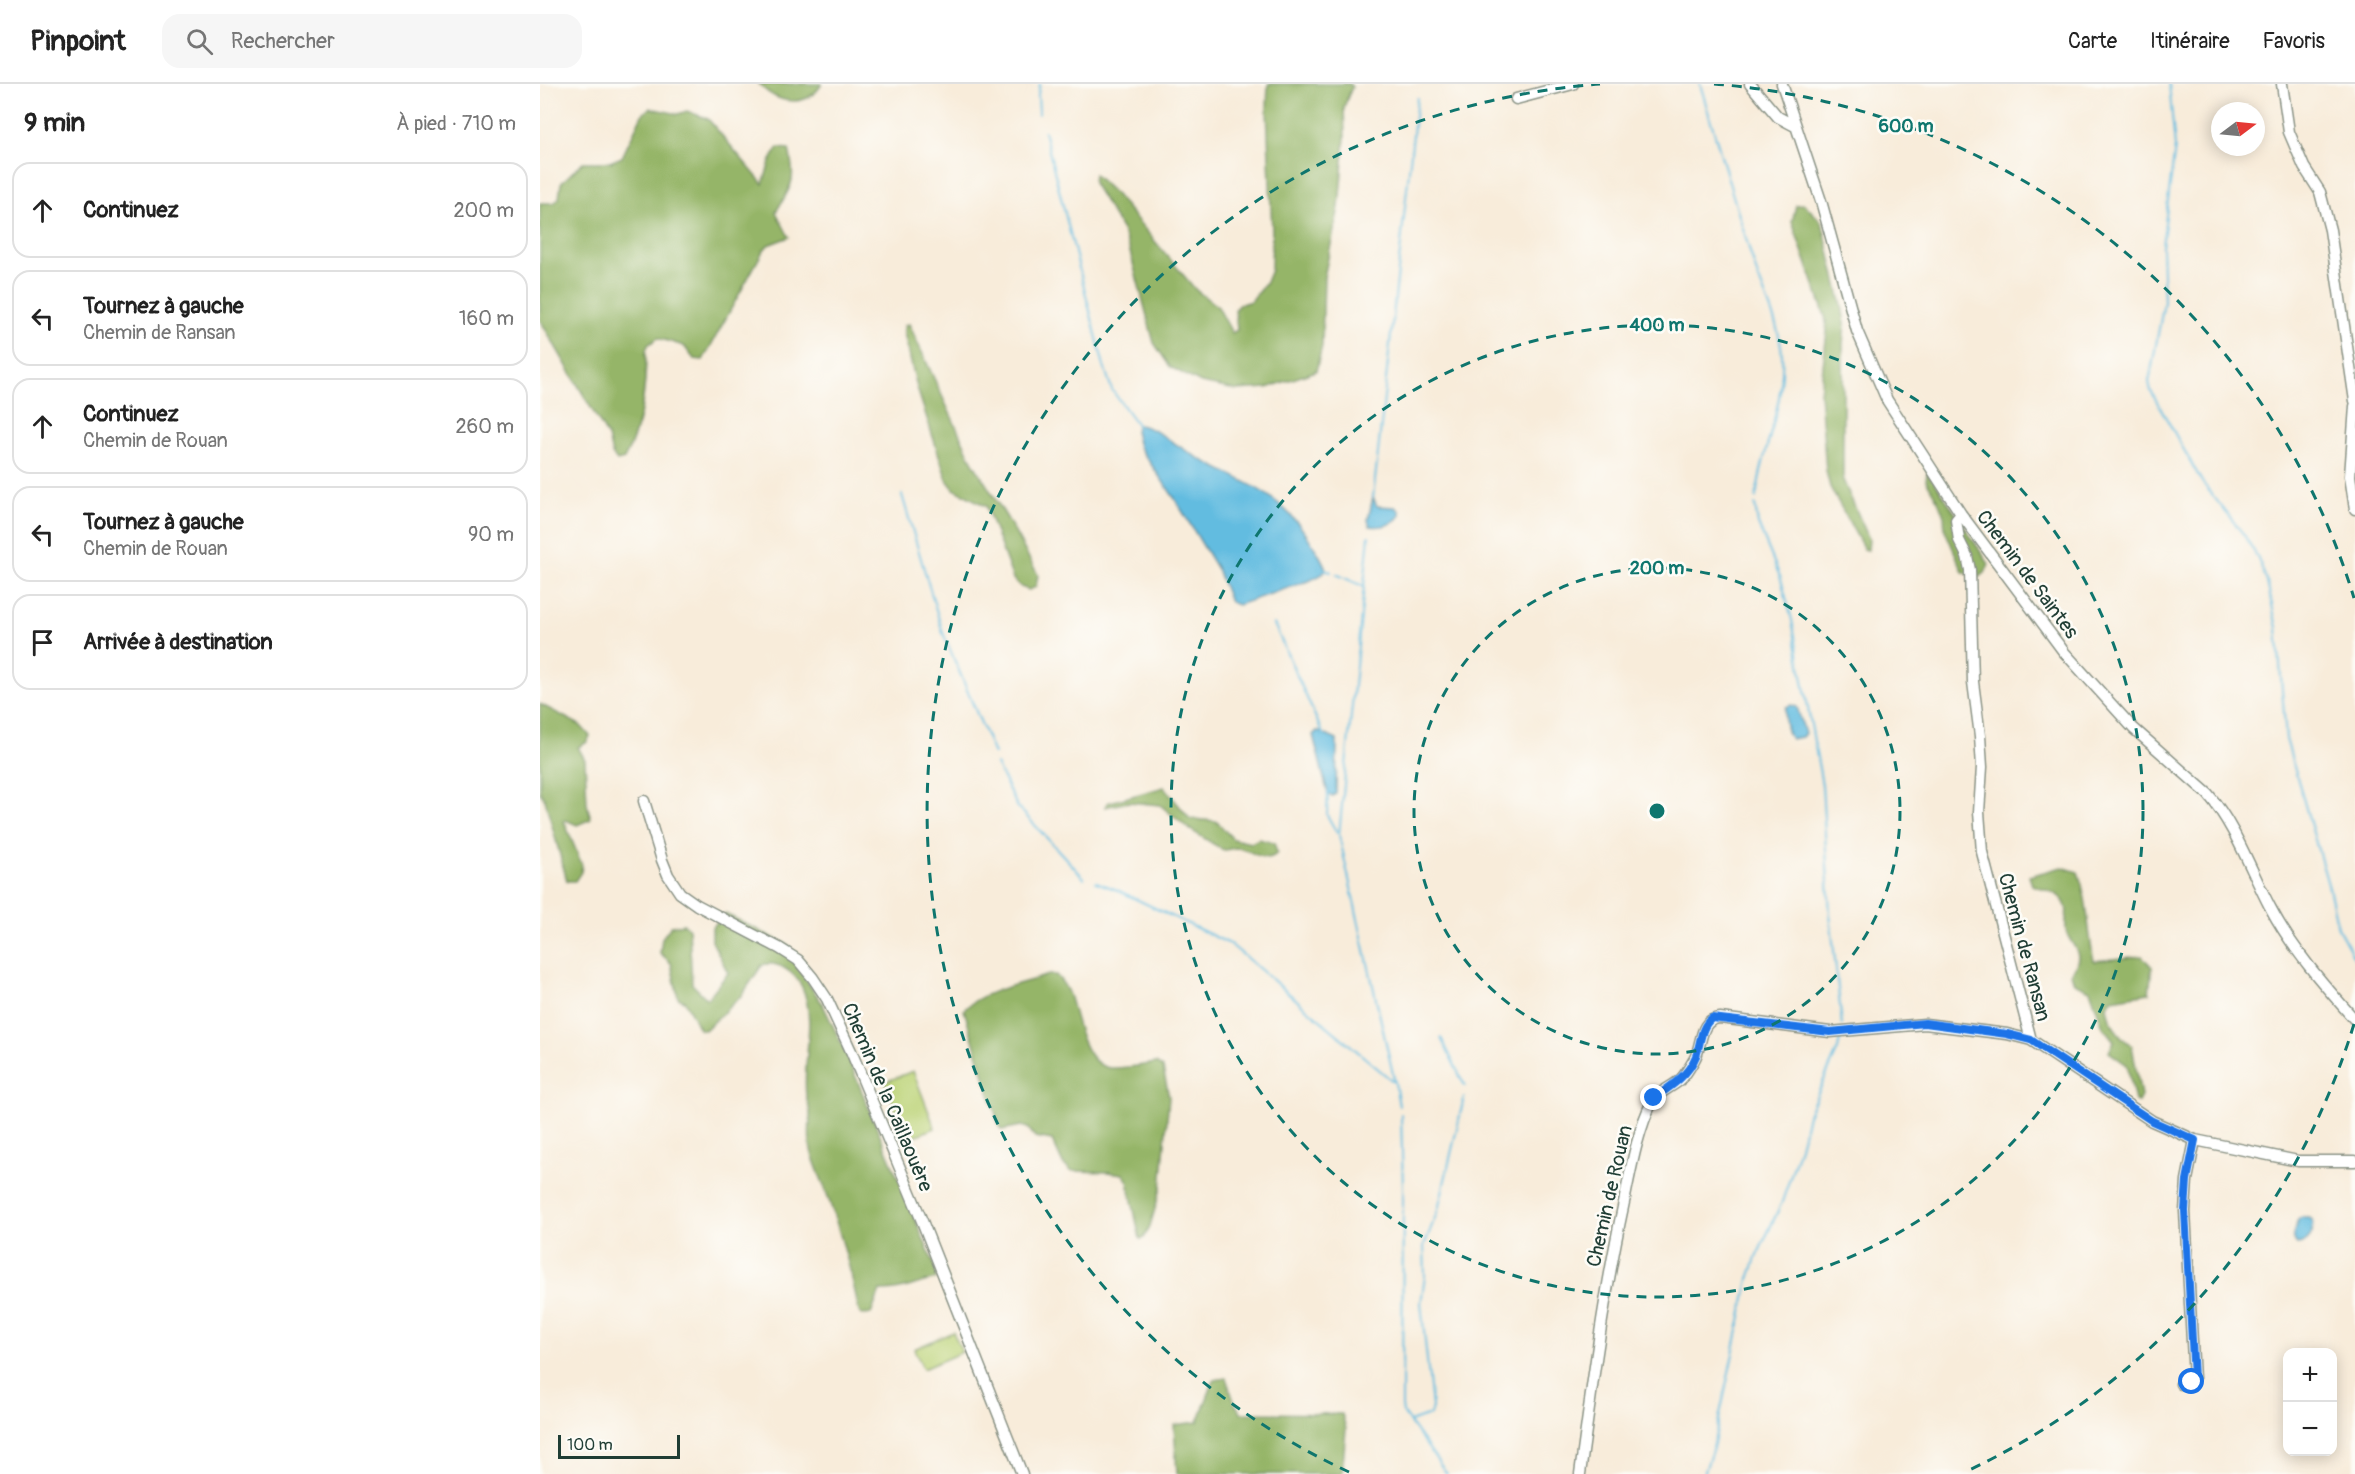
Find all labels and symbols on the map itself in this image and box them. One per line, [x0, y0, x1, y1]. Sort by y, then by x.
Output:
north arrow [2211, 102, 2265, 156]
text: 600 m [1879, 115, 1933, 138]
text: 400 m [1630, 314, 1684, 337]
street label: Chemin de Saintes [1971, 505, 2084, 644]
text: 200 m [1630, 557, 1684, 580]
centre of rings [1647, 801, 1667, 821]
street label: Chemin de Ransan [1993, 870, 2056, 1024]
street label: Chemin de la Caillaouère [836, 999, 939, 1196]
route end [1640, 1084, 1666, 1110]
street label: Chemin de Rouan [1581, 1123, 1638, 1269]
route start [2178, 1368, 2204, 1394]
scale bar [558, 1432, 680, 1460]

